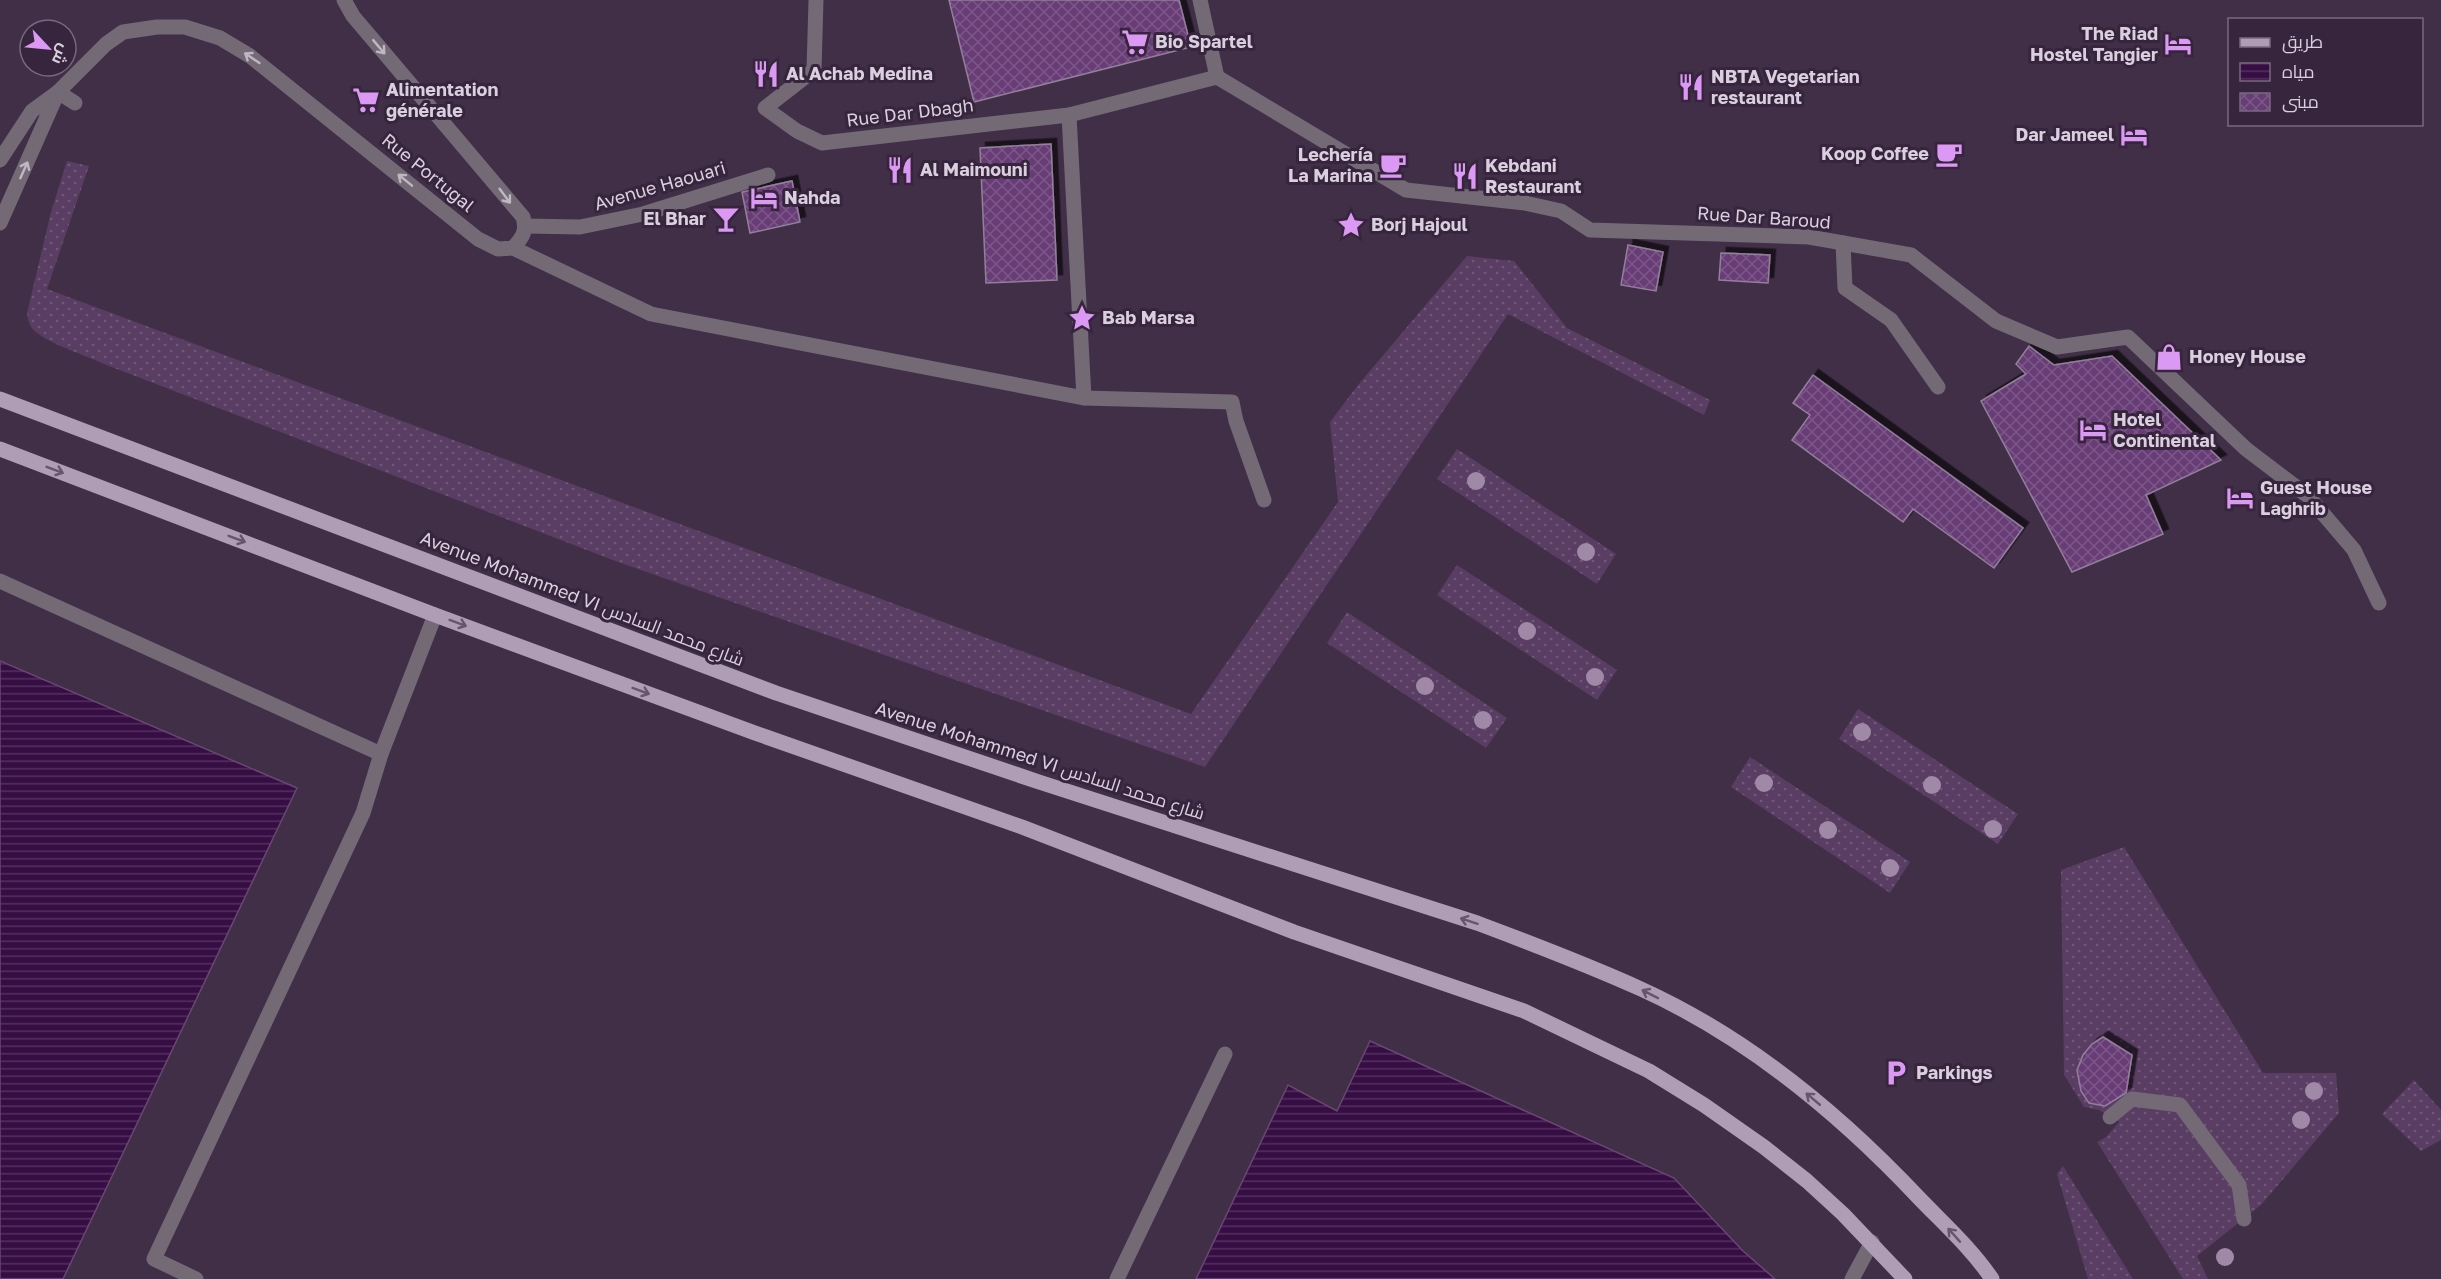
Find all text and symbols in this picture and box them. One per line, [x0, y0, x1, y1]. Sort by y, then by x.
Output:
north arrow [18, 18, 78, 78]
legend [2228, 18, 2423, 126]
place label: The Riad Hostel Tangier [2030, 22, 2158, 65]
supermarket icon: Bio Spartel [1120, 27, 1150, 57]
hotel icon: The Riad Hostel Tangier [2163, 29, 2193, 59]
place label: Bio Spartel [1155, 30, 1253, 52]
text: طريق [2282, 30, 2323, 54]
one-way arrow [373, 39, 386, 55]
text: ش [48, 41, 75, 68]
one-way arrow [245, 52, 261, 64]
restaurant icon: Al Achab Medina [751, 59, 781, 89]
text: مياه [2282, 60, 2315, 82]
place label: Al Achab Medina [786, 62, 933, 84]
place label: NBTA Vegetarian restaurant [1711, 65, 1860, 108]
restaurant icon: NBTA Vegetarian restaurant [1676, 72, 1706, 102]
place label: Alimentation générale [386, 78, 498, 121]
supermarket icon: Alimentation générale [351, 85, 381, 115]
text: مبنى [2282, 90, 2319, 113]
street label: Rue Dar Dbagh [845, 93, 975, 131]
hotel icon: Dar Jameel [2119, 120, 2149, 150]
place label: Dar Jameel [2015, 123, 2114, 145]
street label: Rue Portugal [378, 128, 479, 216]
cafe icon: Koop Coffee [1934, 139, 1964, 169]
place label: Koop Coffee [1821, 142, 1929, 164]
place label: Lechería La Marina [1288, 143, 1373, 186]
cafe icon: Lechería La Marina [1378, 150, 1408, 180]
place label: Kebdani Restaurant [1485, 154, 1581, 197]
restaurant icon: Al Maimouni [885, 155, 915, 185]
street label: Avenue Haouari [592, 156, 728, 214]
place label: Al Maimouni [920, 158, 1028, 180]
one-way arrow [19, 161, 30, 179]
restaurant icon: Kebdani Restaurant [1450, 161, 1480, 191]
one-way arrow [397, 173, 413, 186]
hotel icon: Nahda [749, 183, 779, 213]
place label: Nahda [784, 186, 841, 208]
one-way arrow [498, 187, 511, 203]
street label: Rue Dar Baroud [1697, 201, 1832, 233]
bar icon: El Bhar [711, 204, 741, 234]
place label: El Bhar [643, 207, 706, 229]
place icon: Borj Hajoul [1336, 210, 1366, 240]
place label: Borj Hajoul [1371, 213, 1468, 235]
place icon: Bab Marsa [1067, 303, 1097, 333]
place label: Bab Marsa [1102, 306, 1195, 328]
shop icon: Honey House [2154, 342, 2184, 372]
place label: Honey House [2189, 345, 2306, 367]
place label: Hotel Continental [2113, 408, 2216, 451]
hotel icon: Hotel Continental [2078, 415, 2108, 445]
one-way arrow [45, 465, 63, 476]
place label: Guest House Laghrib [2260, 476, 2373, 519]
hotel icon: Guest House Laghrib [2225, 483, 2255, 513]
street label: Avenue Mohammed VI شارع محمد السادس [417, 526, 747, 672]
one-way arrow [227, 534, 246, 545]
one-way arrow [448, 619, 467, 630]
one-way arrow [631, 686, 650, 697]
street label: Avenue Mohammed VI شارع محمد السادس [872, 696, 1208, 826]
one-way arrow [1460, 915, 1479, 926]
one-way arrow [1641, 987, 1659, 999]
parking icon: Parkings [1881, 1058, 1911, 1088]
place label: Parkings [1916, 1061, 1993, 1083]
one-way arrow [1805, 1093, 1821, 1106]
one-way arrow [1946, 1227, 1961, 1242]

